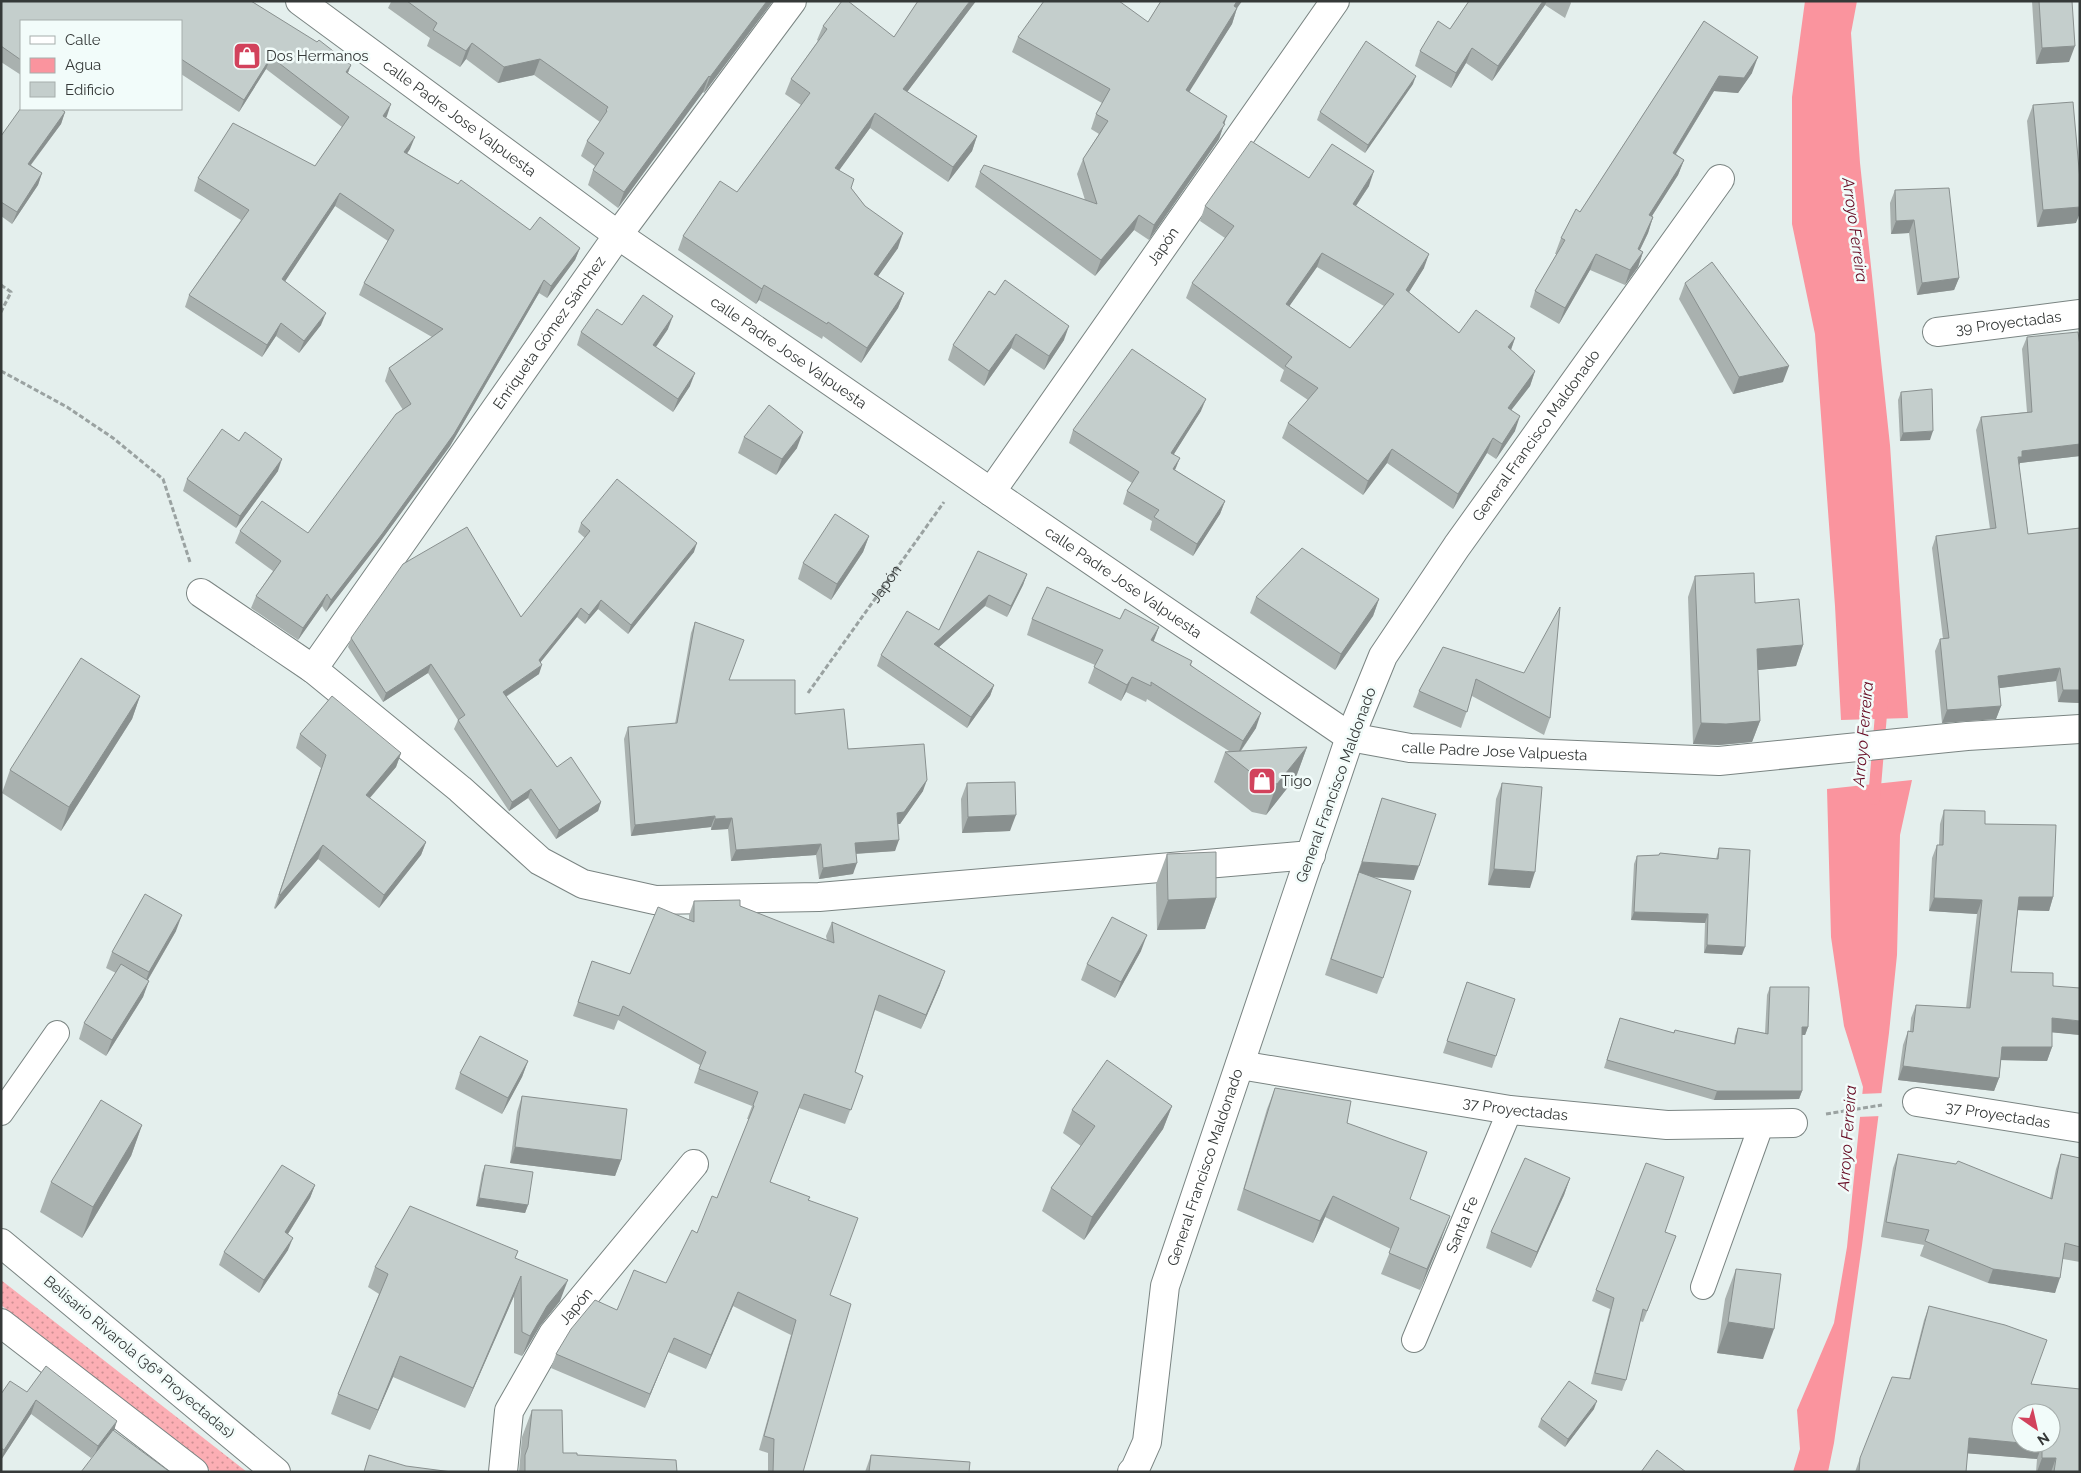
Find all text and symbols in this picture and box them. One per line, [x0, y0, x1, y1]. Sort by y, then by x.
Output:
legend [20, 20, 182, 110]
text: Calle [65, 31, 101, 49]
shop icon: Dos Hermanos [232, 41, 262, 71]
place label: Dos Hermanos [266, 47, 369, 65]
text: Agua [65, 56, 101, 74]
street label: calle Padre Jose Valpuesta [379, 56, 540, 181]
text: Edificio [65, 81, 115, 99]
water label: Arroyo Ferreira [1838, 175, 1872, 284]
street label: Japón [1144, 224, 1183, 269]
street label: Enriqueta Gómez Sánchez [489, 253, 609, 413]
street label: calle Padre Jose Valpuesta [707, 292, 870, 413]
street label: 39 Proyectadas [1954, 307, 2062, 339]
street label: General Francisco Maldonado [1469, 346, 1604, 525]
street label: calle Padre Jose Valpuesta [1041, 522, 1205, 642]
street label: Japón [866, 561, 905, 606]
water label: Arroyo Ferreira [1849, 680, 1877, 788]
street label: General Francisco Maldonado [1292, 685, 1380, 885]
street label: calle Padre Jose Valpuesta [1400, 738, 1588, 764]
shop icon: Tigo [1247, 766, 1277, 796]
place label: Tigo [1281, 772, 1312, 790]
street label: General Francisco Maldonado [1163, 1066, 1247, 1268]
water label: Arroyo Ferreira [1834, 1084, 1860, 1192]
street label: 37 Proyectadas [1462, 1093, 1569, 1124]
street label: 37 Proyectadas [1944, 1098, 2052, 1132]
street label: Santa Fe [1442, 1193, 1482, 1256]
street label: Belisario Rivarola (36ª Proyectadas) [40, 1272, 238, 1442]
street label: Japón [556, 1284, 596, 1328]
north arrow [2011, 1403, 2061, 1453]
text: N [2034, 1429, 2052, 1448]

